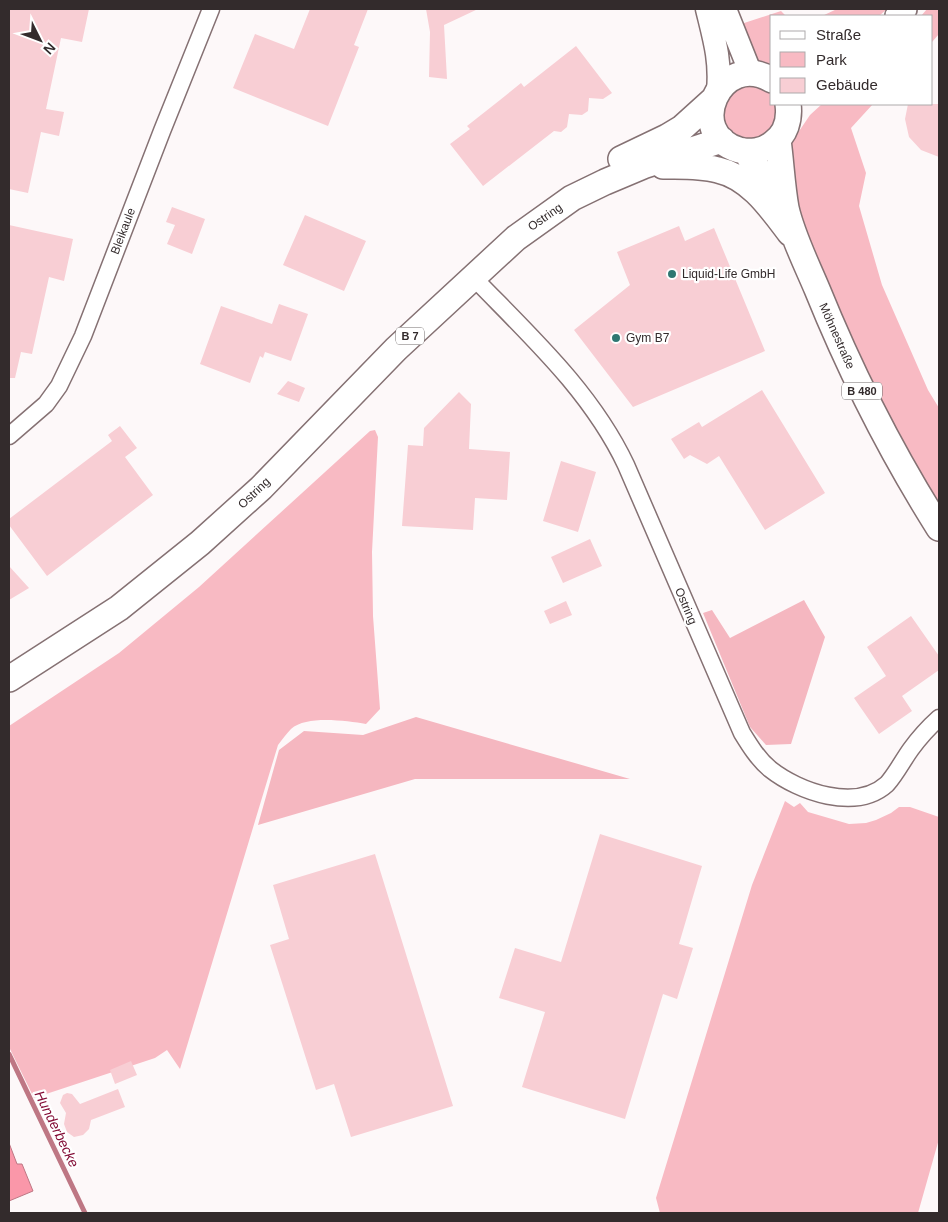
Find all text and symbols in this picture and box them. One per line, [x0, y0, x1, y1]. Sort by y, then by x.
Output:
north arrow [15, 15, 65, 65]
legend [770, 15, 933, 105]
text: Straße [816, 26, 861, 43]
text: N [40, 40, 59, 58]
text: Park [816, 51, 847, 68]
text: Gebäude [816, 76, 878, 93]
street label: Ostring [525, 200, 565, 234]
street label: Bleikaule [108, 205, 138, 256]
place label: Liquid-Life GmbH [682, 267, 775, 281]
marker: Liquid-Life GmbH [666, 268, 678, 280]
street label: Möhnestraße [816, 301, 858, 371]
road number: B 7 [396, 328, 424, 344]
place label: Gym B7 [626, 331, 670, 345]
marker: Gym B7 [610, 332, 622, 344]
road number: B 480 [842, 382, 882, 400]
street label: Ostring [235, 475, 273, 511]
street label: Ostring [672, 585, 700, 627]
water label: Hunderbecke [32, 1088, 83, 1170]

